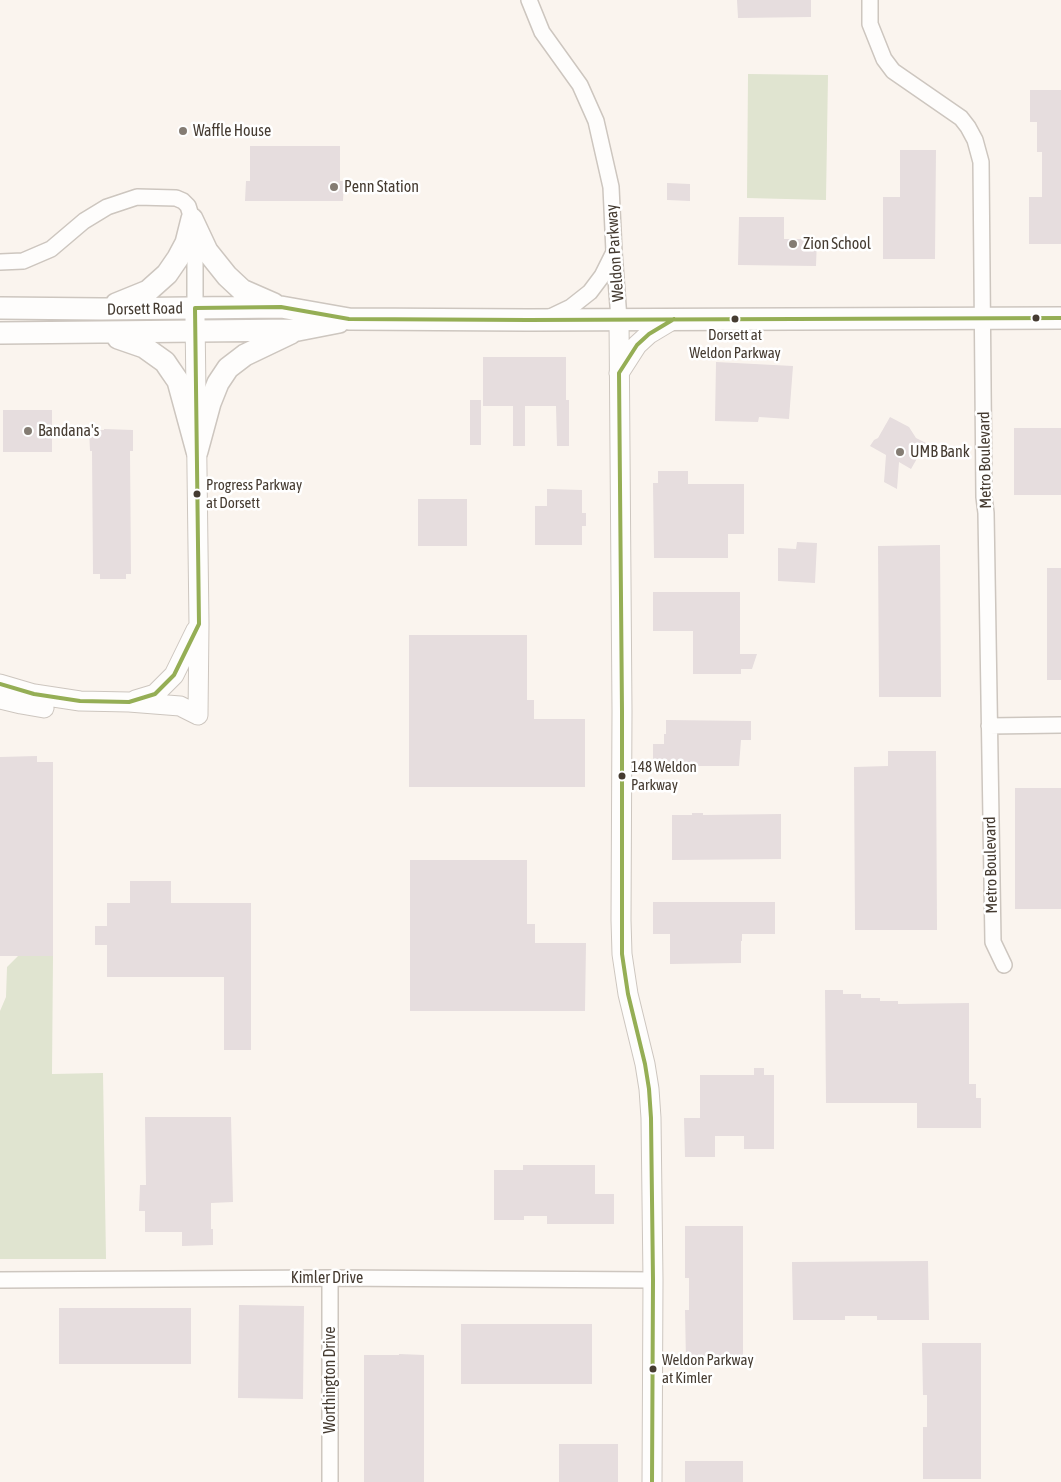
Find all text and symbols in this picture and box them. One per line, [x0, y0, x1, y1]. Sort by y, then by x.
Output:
place label: Waffle House [193, 121, 271, 141]
marker: Waffle House [177, 125, 189, 137]
place label: Penn Station [344, 177, 419, 197]
marker: Penn Station [328, 181, 340, 193]
street label: Weldon Parkway [602, 204, 628, 302]
place label: Zion School [803, 234, 871, 254]
marker: Zion School [787, 238, 799, 250]
street label: Dorsett Road [107, 299, 183, 319]
unlabelled marker [1031, 313, 1041, 323]
marker: Dorsett at Weldon Parkway [730, 314, 740, 324]
place label: Dorsett at Weldon Parkway [689, 326, 781, 361]
street label: Metro Boulevard [975, 411, 995, 509]
place label: Bandana's [38, 421, 99, 441]
marker: Bandana's [22, 425, 34, 437]
place label: UMB Bank [910, 442, 970, 462]
marker: UMB Bank [894, 446, 906, 458]
place label: Progress Parkway at Dorsett [206, 476, 302, 511]
marker: Progress Parkway at Dorsett [192, 489, 202, 499]
place label: 148 Weldon Parkway [631, 758, 697, 793]
marker: 148 Weldon Parkway [617, 771, 627, 781]
street label: Metro Boulevard [981, 816, 1001, 914]
street label: Kimler Drive [291, 1268, 363, 1288]
street label: Worthington Drive [320, 1327, 340, 1433]
place label: Weldon Parkway at Kimler [662, 1351, 754, 1386]
marker: Weldon Parkway at Kimler [648, 1364, 658, 1374]

